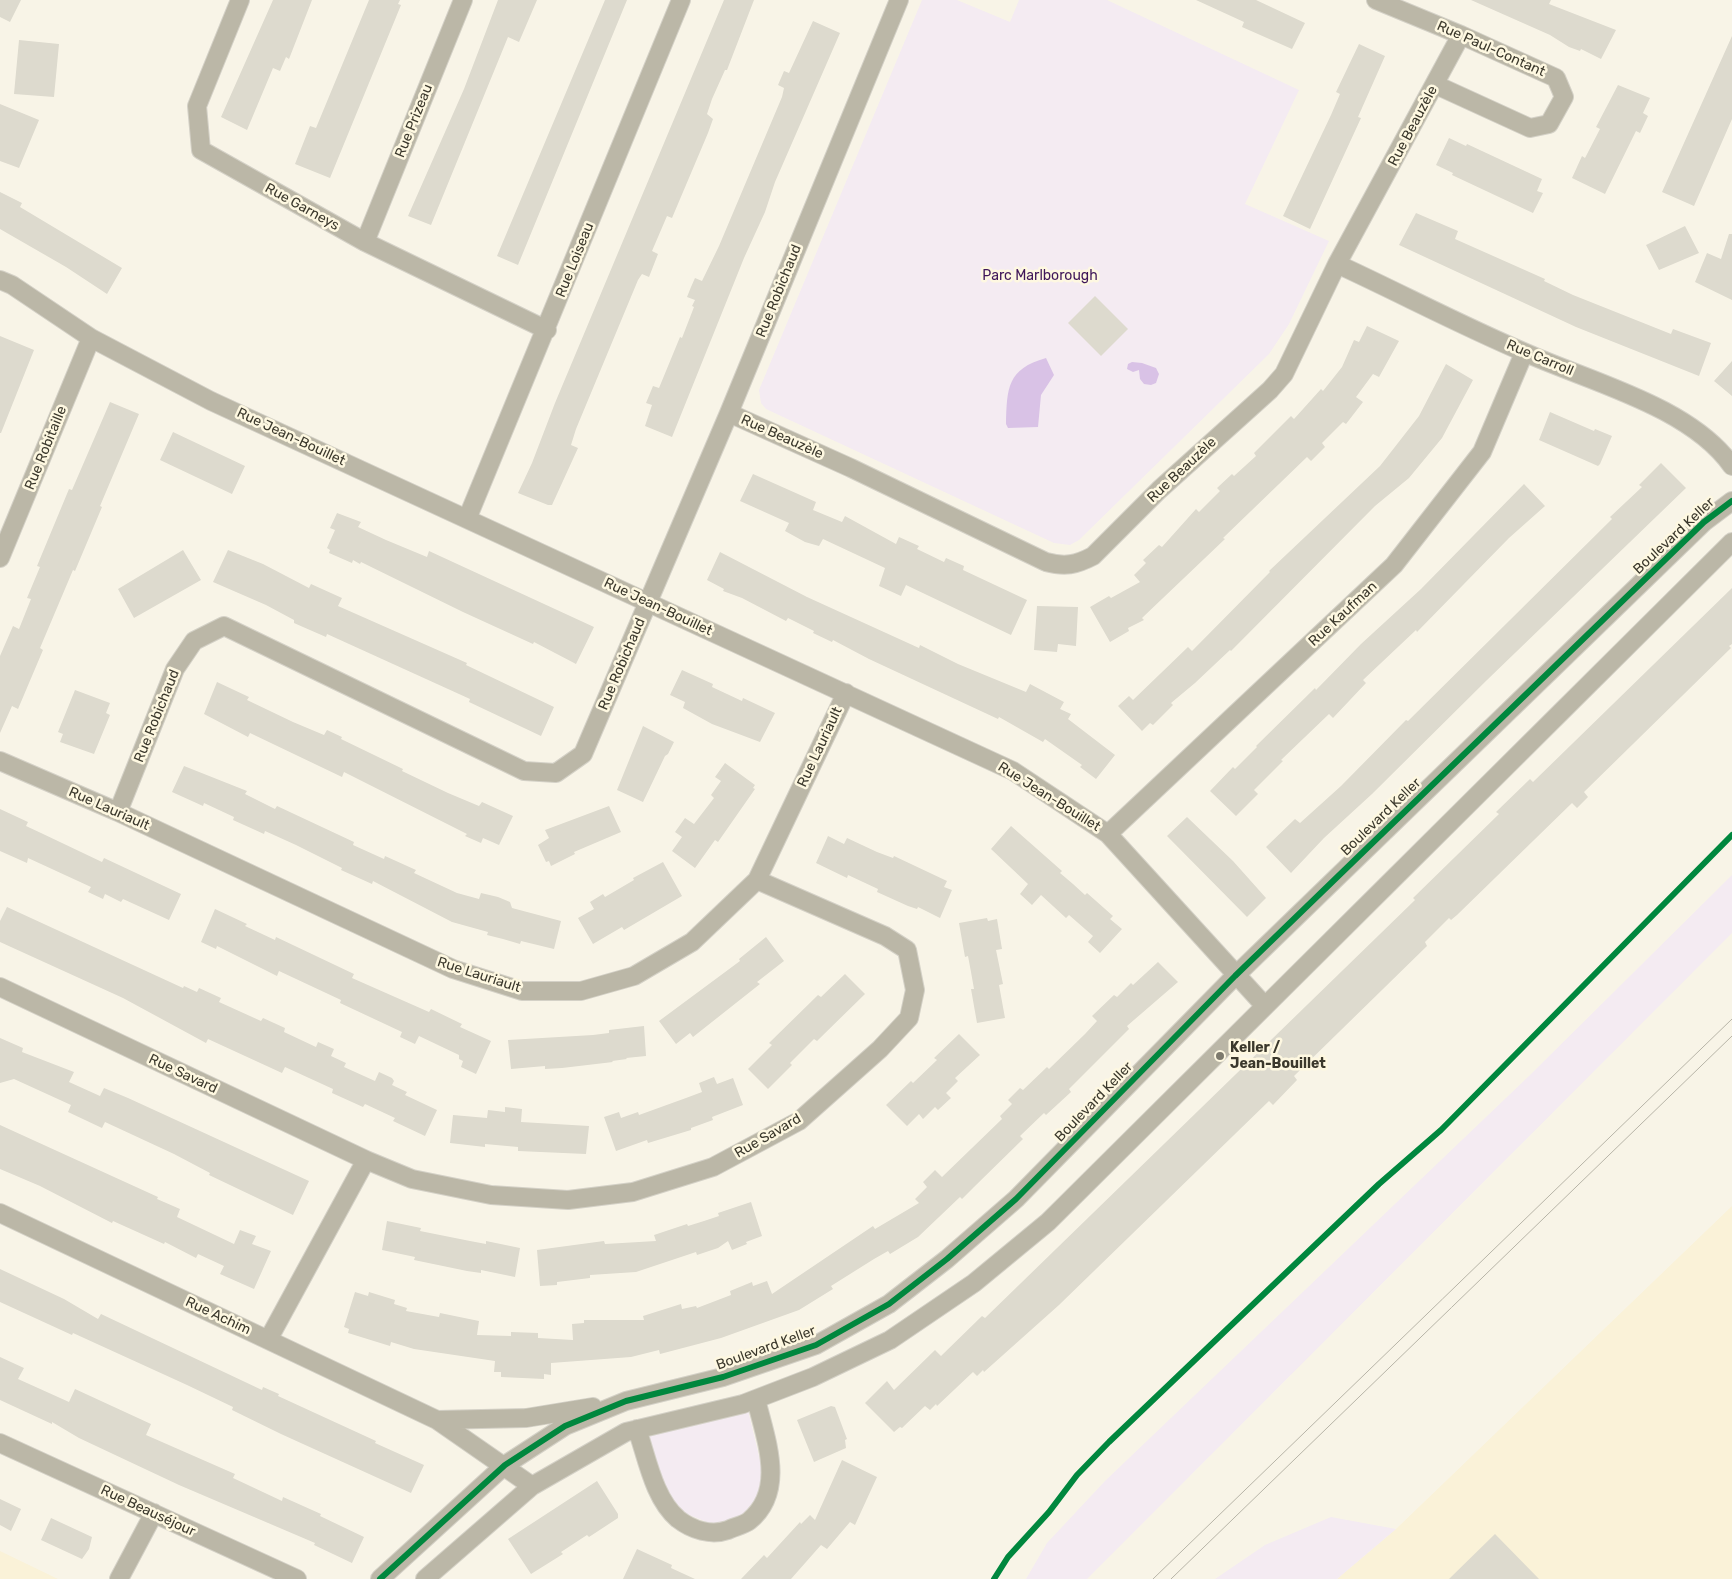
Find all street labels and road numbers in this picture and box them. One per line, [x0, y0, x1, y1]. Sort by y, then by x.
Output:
street label: Rue Paul-Contant [1434, 18, 1548, 80]
street label: Rue Prizeau [392, 82, 436, 160]
street label: Rue Beauzèle [1385, 83, 1441, 169]
street label: Rue Garneys [262, 180, 342, 234]
street label: Rue Loiseau [552, 220, 598, 300]
street label: Rue Robichaud [753, 242, 805, 340]
street label: Rue Carroll [1504, 336, 1576, 380]
street label: Rue Robitaille [22, 404, 70, 492]
street label: Rue Jean-Bouillet [234, 405, 348, 469]
street label: Rue Beauzèle [738, 411, 826, 463]
street label: Rue Beauzèle [1144, 434, 1220, 506]
street label: Boulevard Keller [1630, 494, 1718, 578]
street label: Rue Jean-Bouillet [601, 575, 715, 639]
street label: Rue Kaufman [1305, 578, 1381, 650]
street label: Rue Robichaud [595, 615, 649, 713]
street label: Rue Robichaud [131, 667, 183, 765]
street label: Rue Lauriault [794, 704, 846, 790]
street label: Rue Jean-Bouillet [995, 759, 1103, 835]
street label: Boulevard Keller [1337, 775, 1425, 859]
street label: Rue Lauriault [66, 784, 152, 834]
street label: Rue Lauriault [435, 954, 523, 996]
street label: Rue Savard [146, 1051, 220, 1097]
street label: Boulevard Keller [1052, 1058, 1136, 1146]
street label: Rue Savard [732, 1110, 804, 1162]
street label: Rue Achim [183, 1294, 253, 1338]
street label: Boulevard Keller [714, 1322, 818, 1374]
street label: Rue Beauséjour [98, 1482, 198, 1540]

